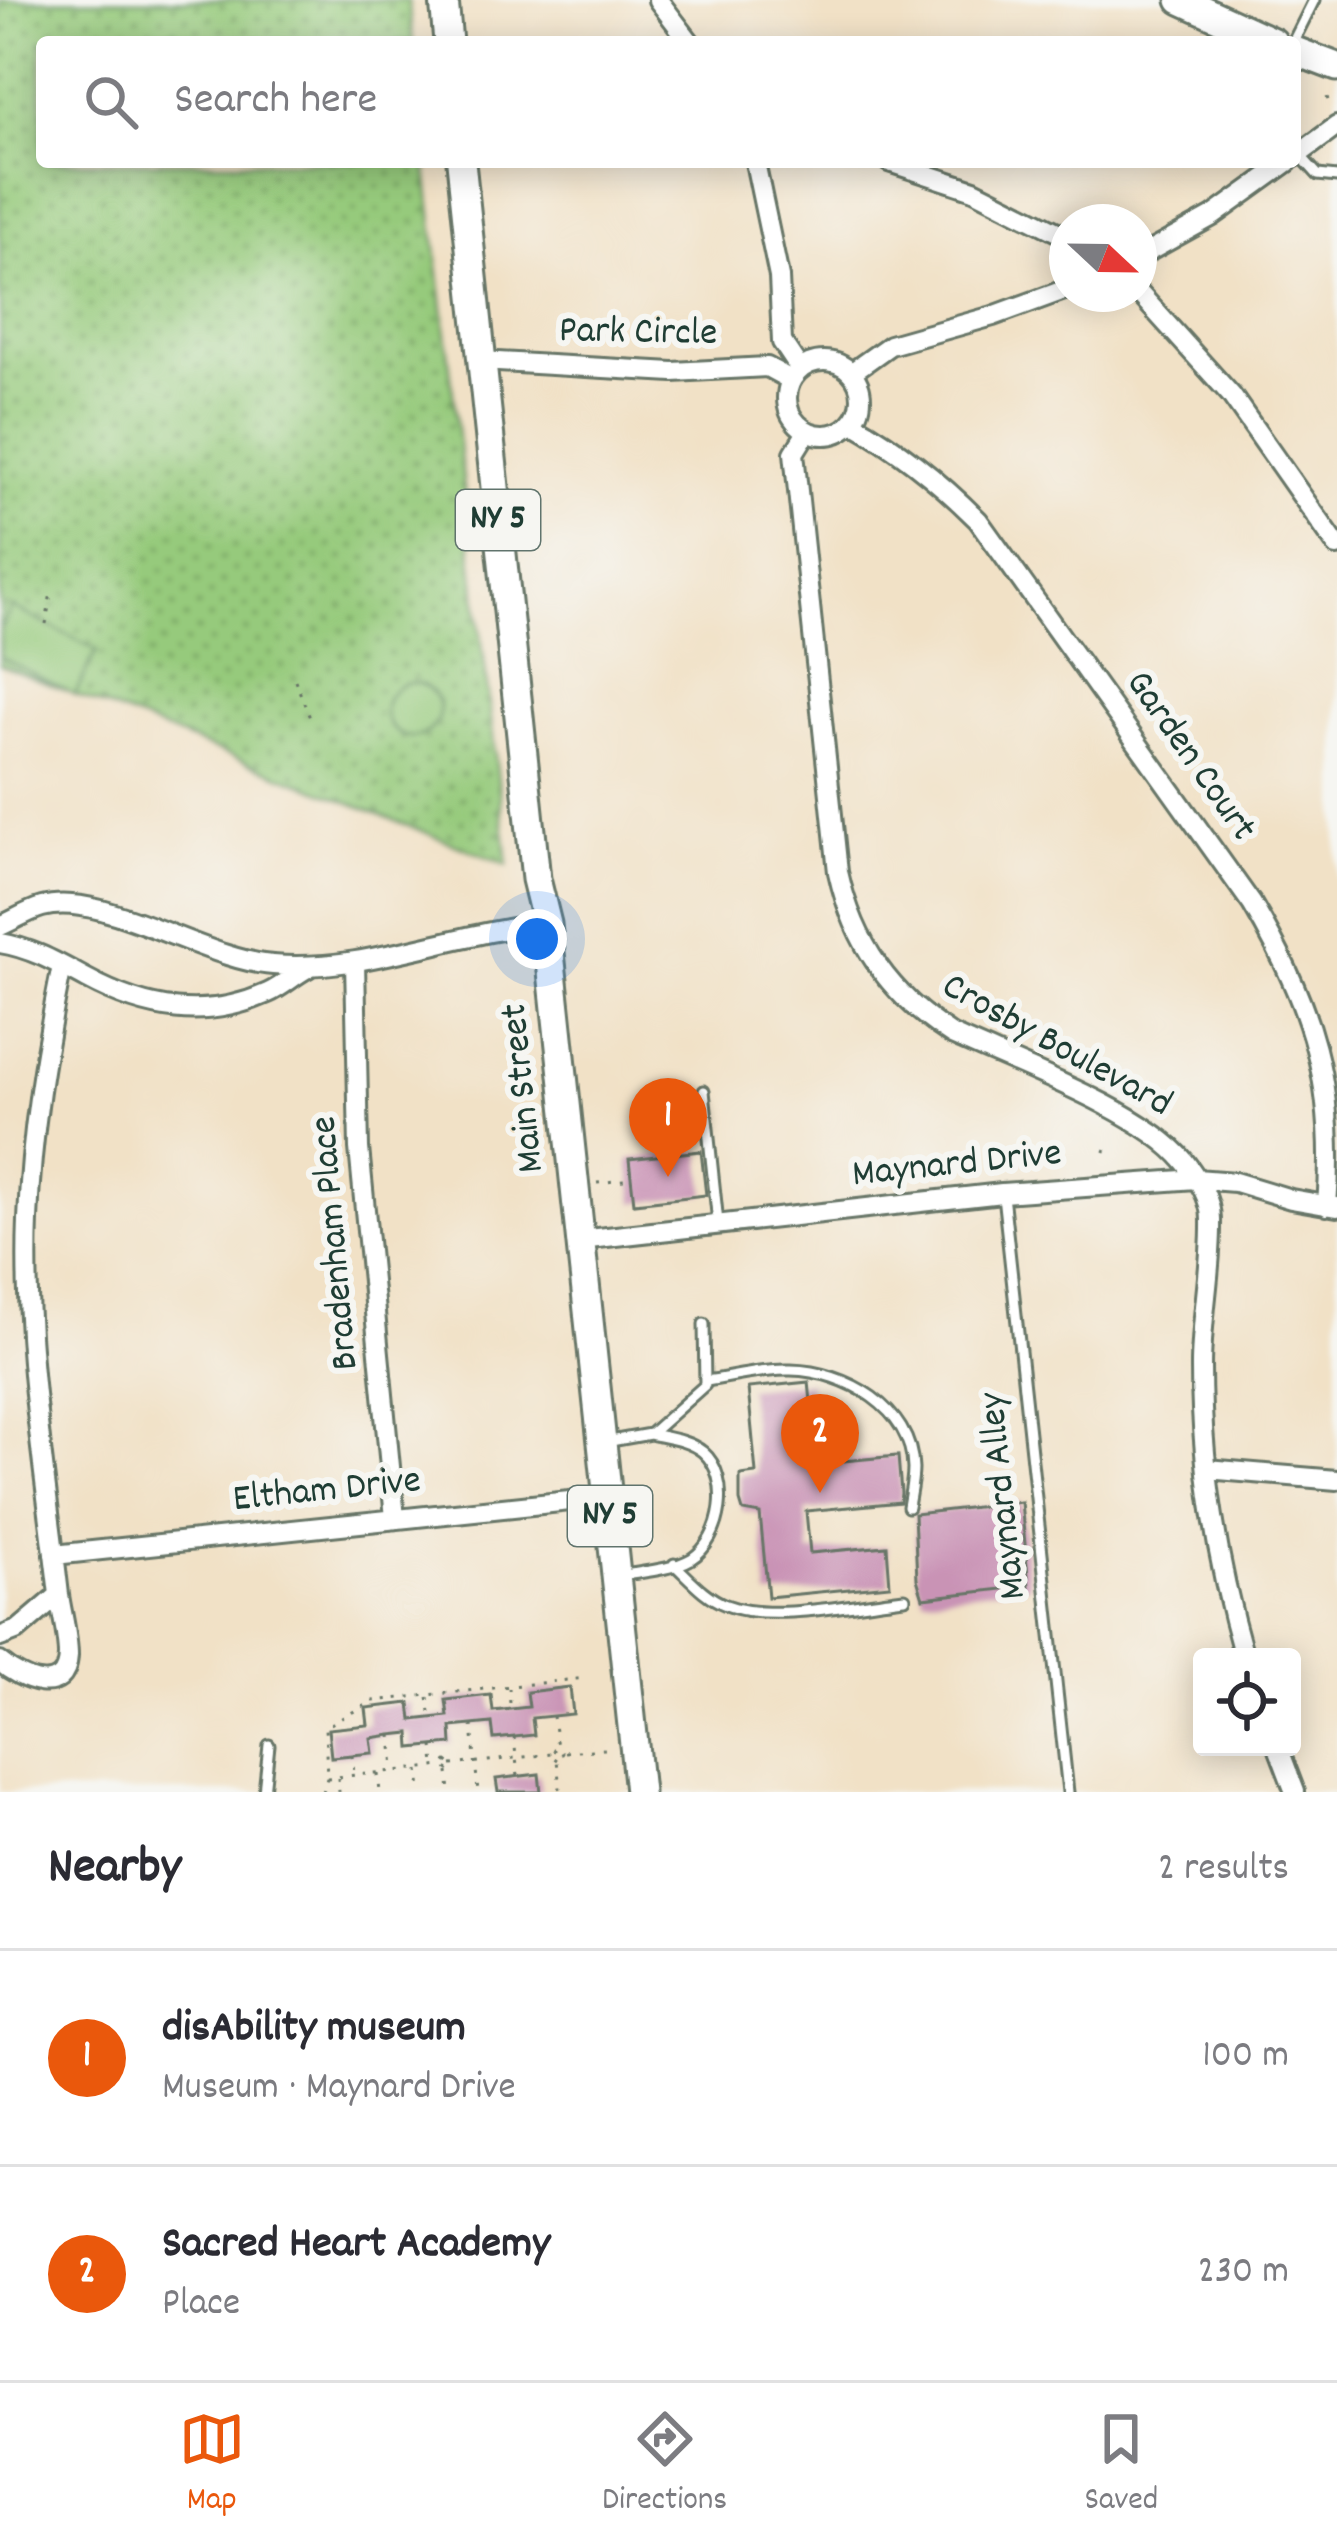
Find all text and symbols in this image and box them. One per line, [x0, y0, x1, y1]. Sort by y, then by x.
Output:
search box [36, 36, 1301, 168]
icon: search [78, 69, 144, 135]
text: Search here [174, 70, 377, 134]
north arrow [1049, 204, 1157, 312]
street label: Park Circle [558, 305, 718, 363]
road number: NY 5 [456, 490, 540, 550]
street label: Garden Court [1110, 660, 1268, 854]
your location [507, 909, 567, 969]
street label: Crosby Boulevard [931, 961, 1181, 1133]
street label: Main Street [489, 1001, 561, 1175]
pin: 1 [629, 1078, 707, 1177]
street label: Bradenham Place [299, 1114, 375, 1372]
street label: Maynard Drive [850, 1128, 1064, 1204]
street label: Maynard Alley [967, 1389, 1043, 1602]
pin: 2 [781, 1394, 859, 1493]
street label: Eltham Drive [230, 1455, 424, 1529]
road number: NY 5 [568, 1486, 652, 1546]
map controls [1193, 1648, 1301, 1756]
button: locate [1193, 1648, 1301, 1756]
text: Nearby [48, 1834, 181, 1906]
text: 2 results [1158, 1843, 1289, 1898]
text: disAbility museum [162, 1998, 466, 2062]
text: 1 [83, 2030, 91, 2085]
text: 100 m [1202, 2030, 1289, 2085]
text: Museum · Maynard Drive [162, 2062, 516, 2117]
text: Sacred Heart Academy [162, 2214, 550, 2278]
text: 2 [78, 2246, 96, 2301]
text: 230 m [1198, 2246, 1289, 2301]
text: Place [162, 2278, 240, 2333]
tab: Map [179, 2406, 245, 2525]
tab: Directions [602, 2406, 727, 2525]
tab: Saved [1085, 2406, 1158, 2525]

